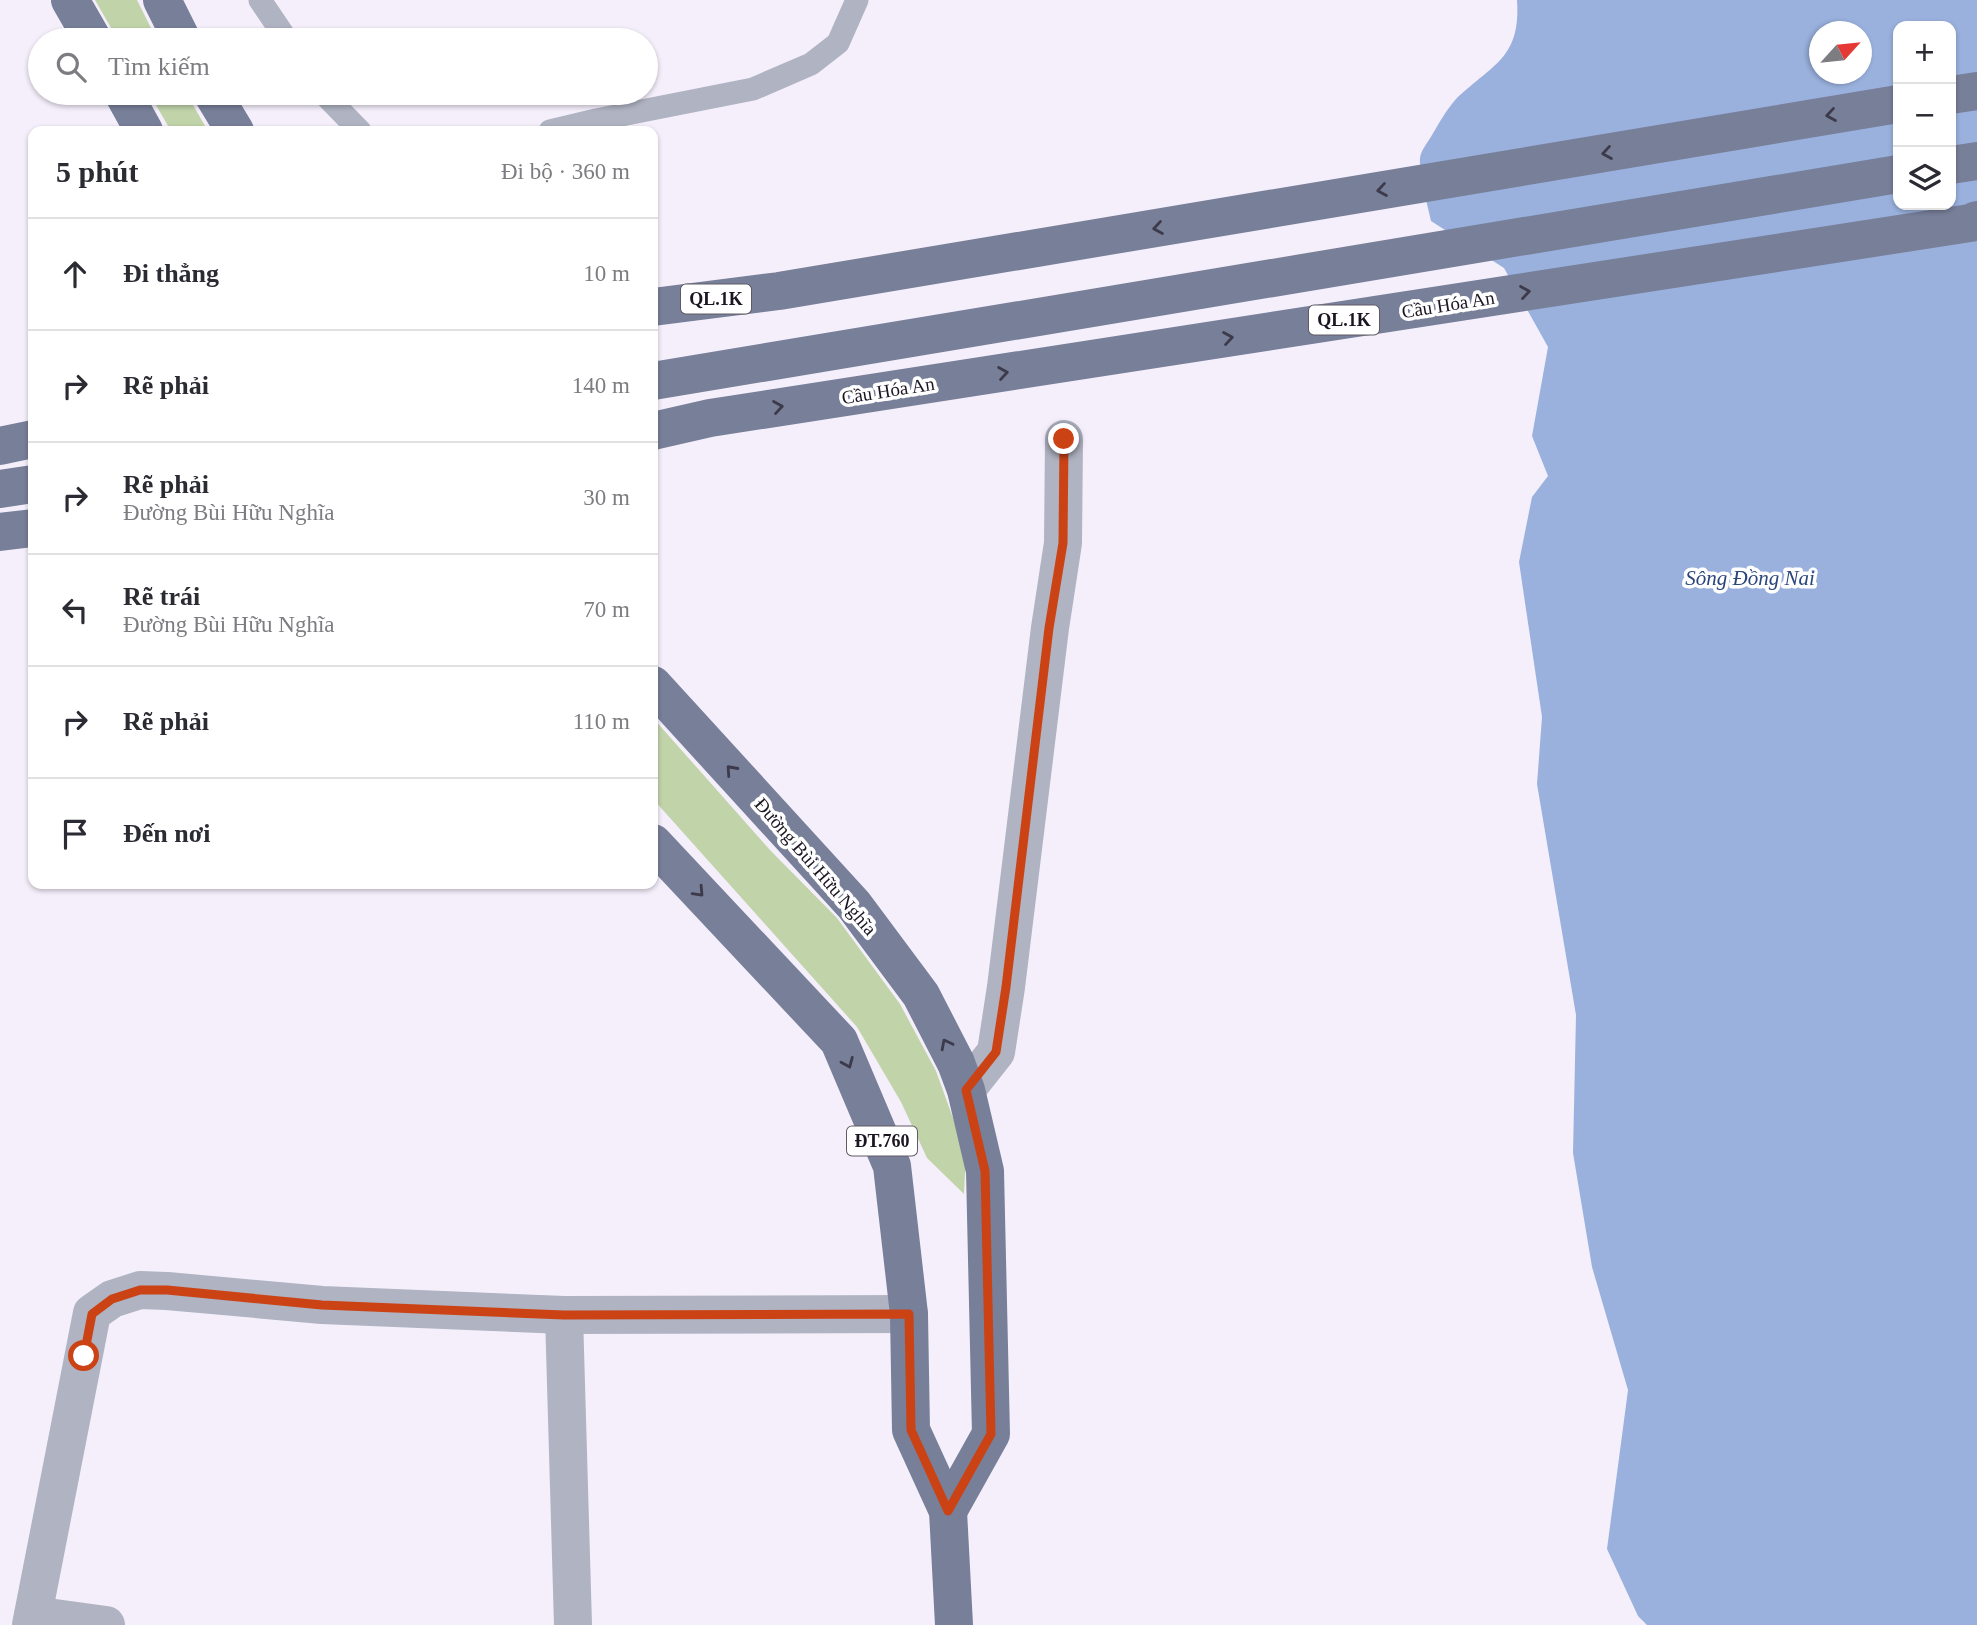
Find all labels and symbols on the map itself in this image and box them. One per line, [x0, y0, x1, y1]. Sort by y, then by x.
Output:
north arrow [1809, 21, 1872, 84]
one-way arrow [1825, 107, 1837, 122]
one-way arrow [1601, 145, 1612, 160]
one-way arrow [1376, 182, 1388, 197]
one-way arrow [1152, 220, 1164, 235]
road number: QL.1K [681, 284, 751, 314]
one-way arrow [1519, 285, 1531, 300]
street label: Cầu Hóa An [1400, 287, 1497, 322]
road number: QL.1K [1309, 306, 1379, 334]
one-way arrow [1222, 331, 1233, 346]
one-way arrow [997, 365, 1009, 380]
street label: Cầu Hóa An [840, 373, 937, 408]
one-way arrow [772, 400, 784, 415]
route end [1048, 423, 1079, 454]
water label: Sông Đồng Nai [1685, 566, 1815, 590]
one-way arrow [726, 765, 739, 778]
street label: Đường Bùi Hữu Nghĩa [750, 794, 881, 940]
one-way arrow [691, 884, 704, 897]
one-way arrow [941, 1039, 955, 1051]
one-way arrow [840, 1056, 854, 1068]
road number: ĐT.760 [847, 1126, 917, 1156]
route start [68, 1340, 99, 1371]

